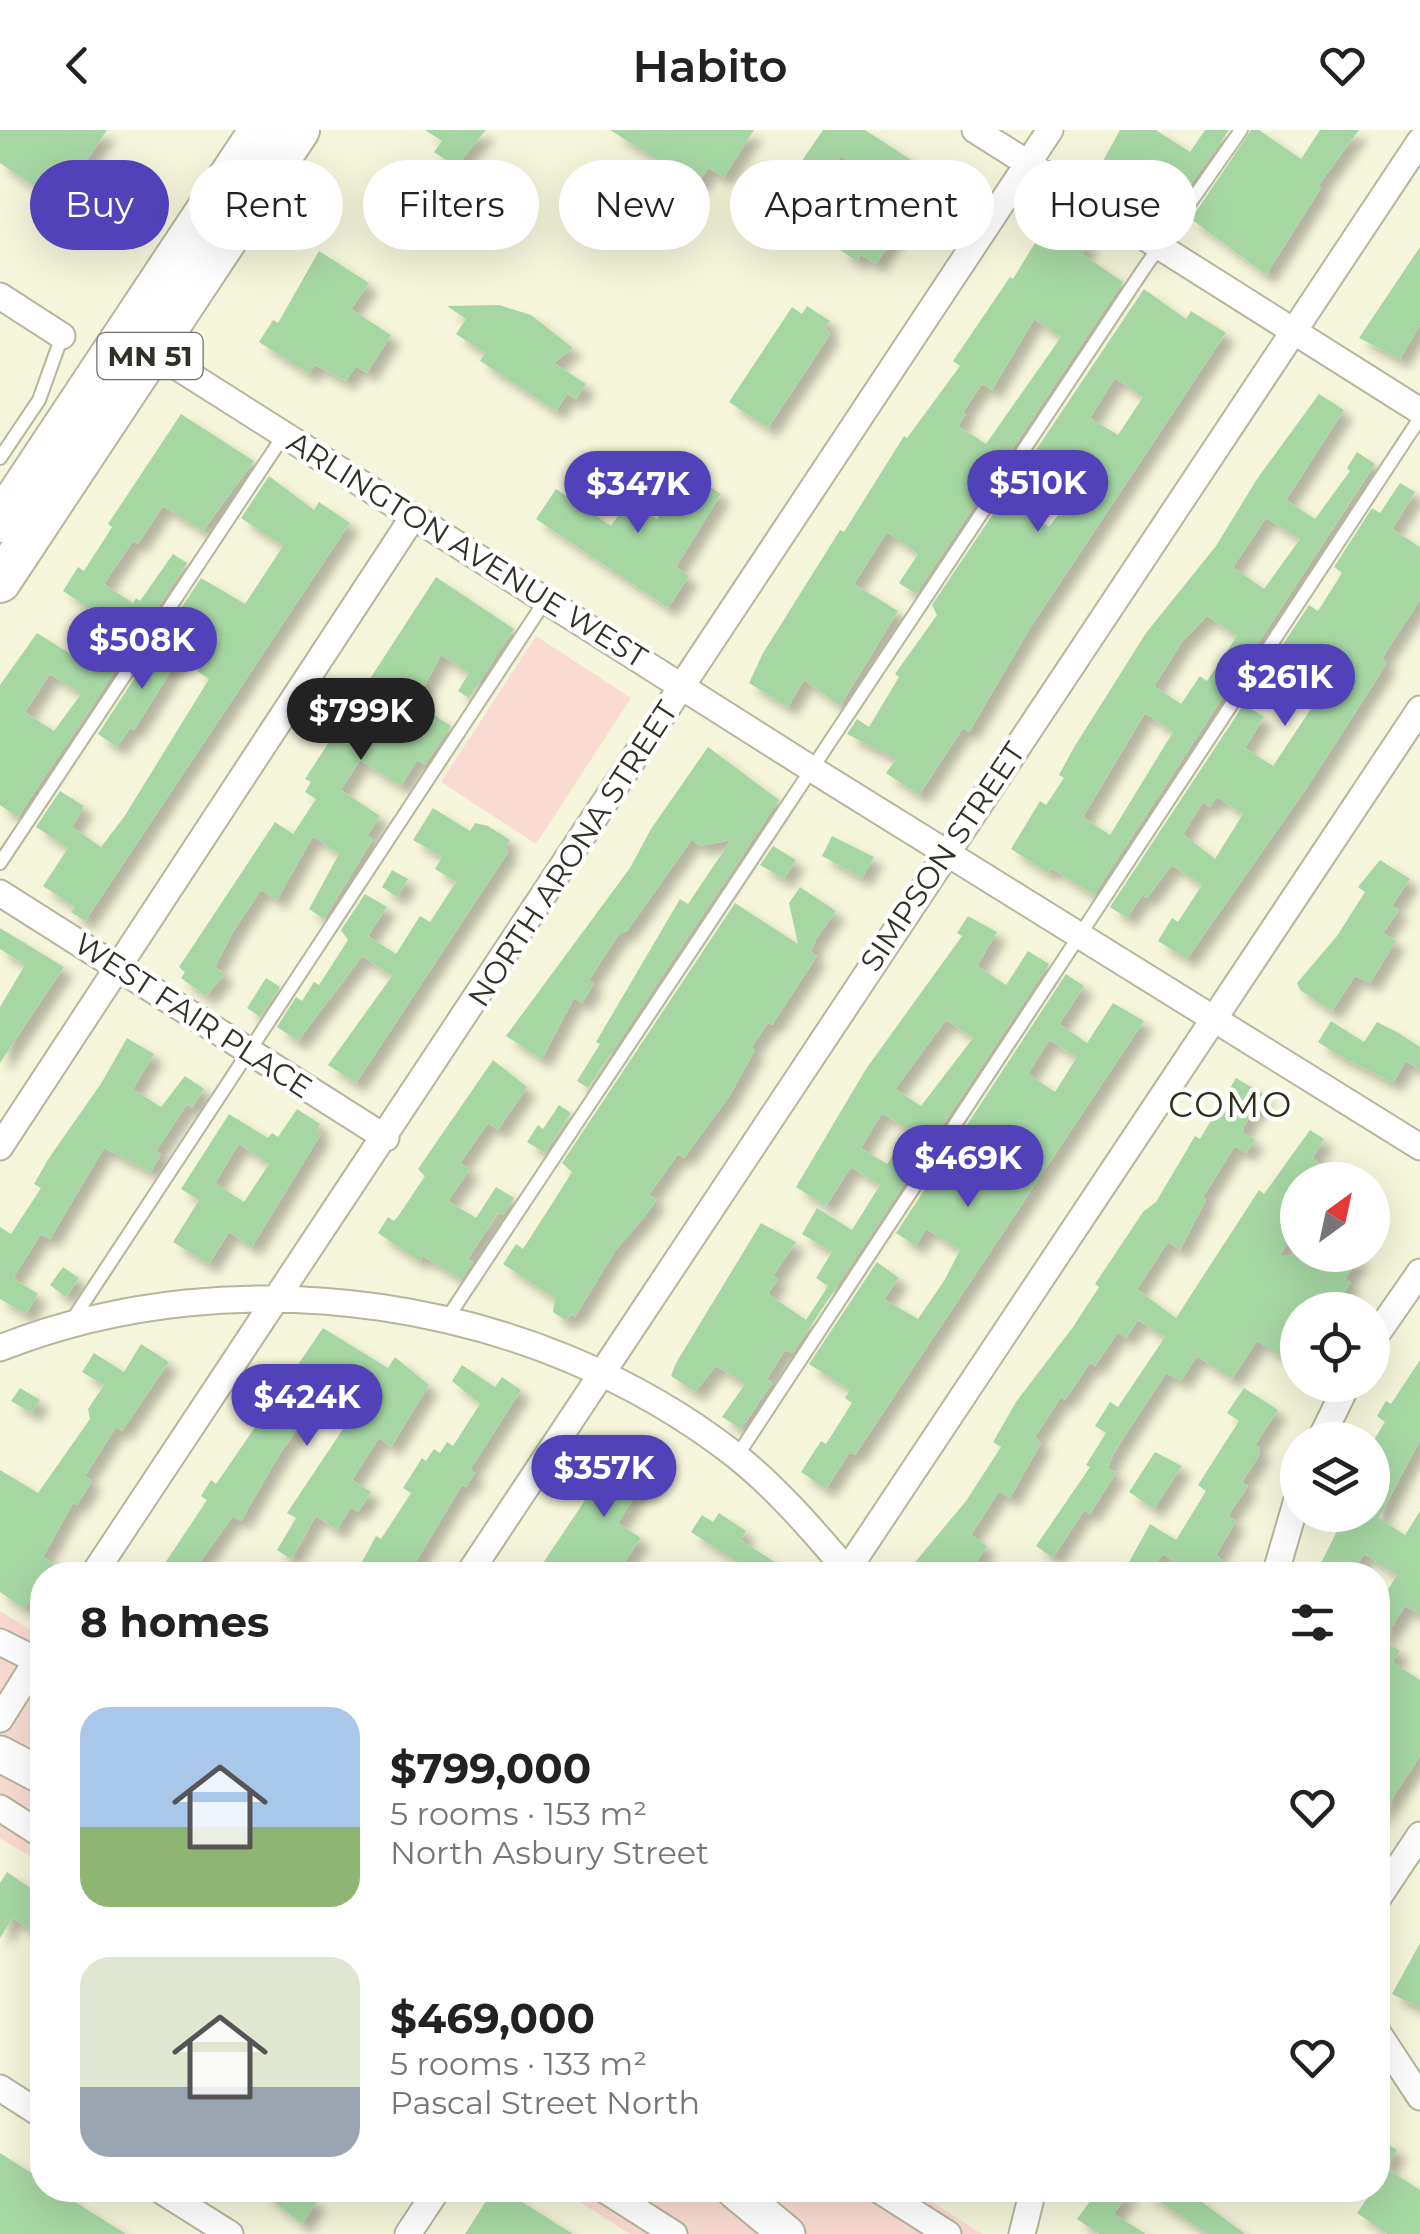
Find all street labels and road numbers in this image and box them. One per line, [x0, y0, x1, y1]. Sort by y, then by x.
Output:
road number: MN 51 [98, 333, 202, 379]
street label: ARLINGTON AVENUE WEST [281, 423, 655, 676]
street label: NORTH ARONA STREET [460, 693, 686, 1013]
street label: SIMPSON STREET [852, 735, 1033, 978]
street label: WEST FAIR PLACE [68, 925, 319, 1106]

